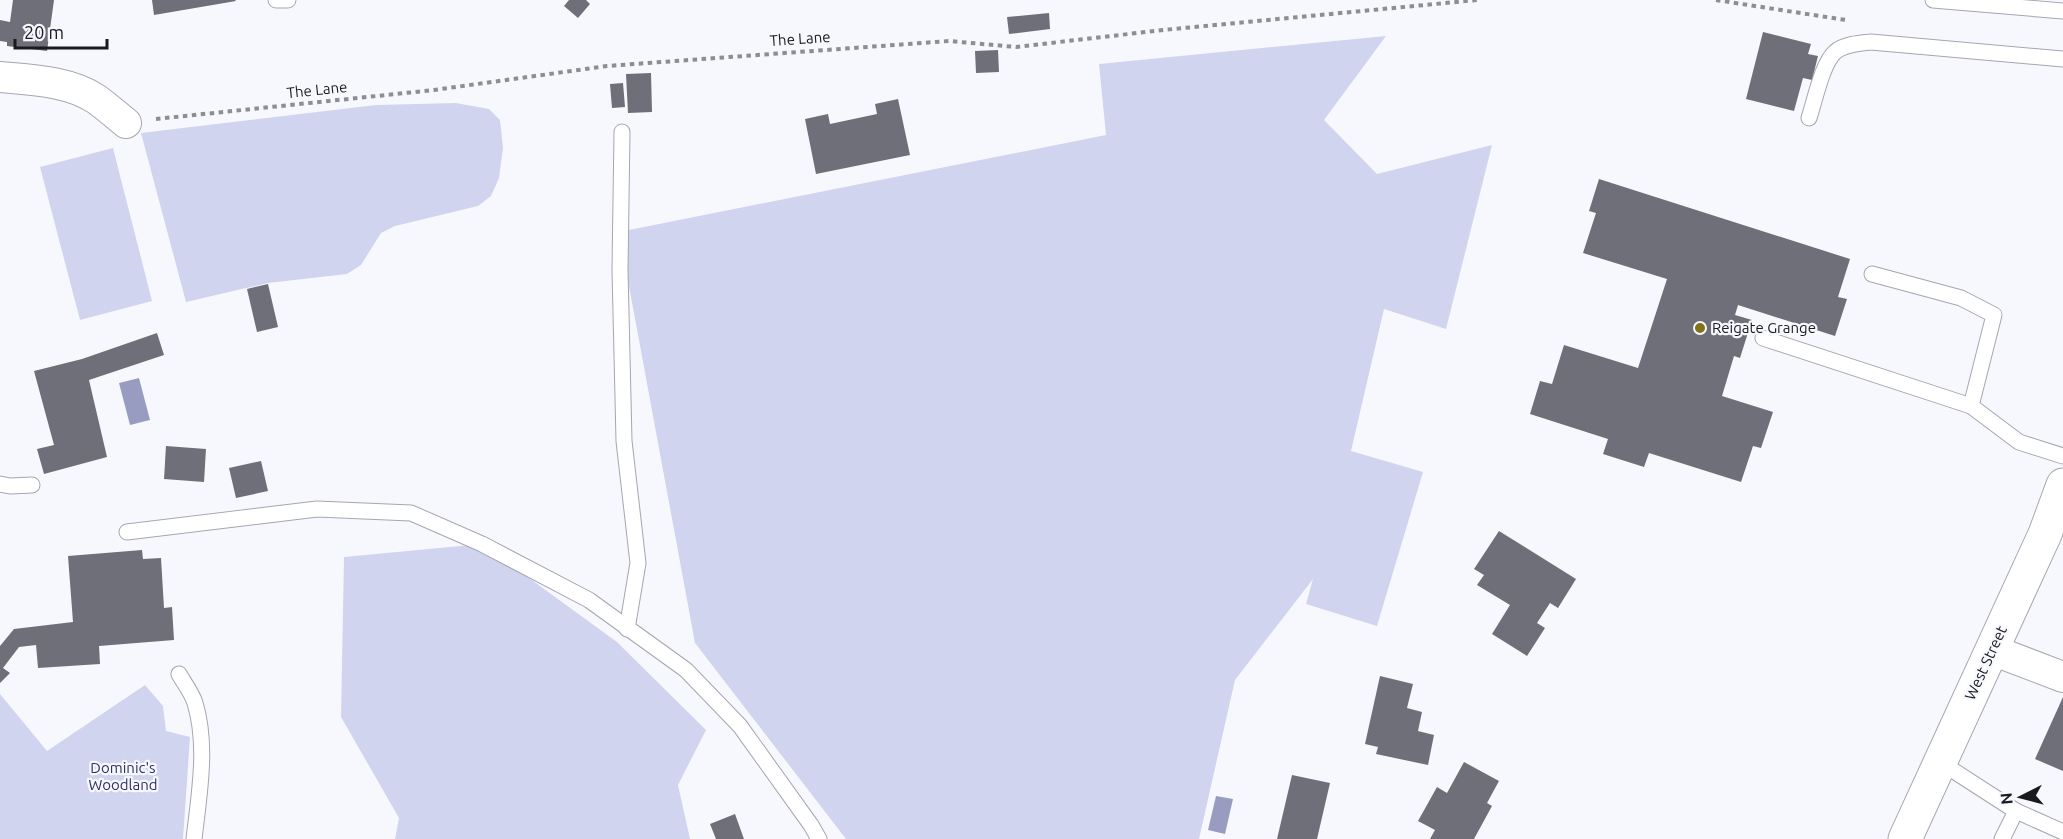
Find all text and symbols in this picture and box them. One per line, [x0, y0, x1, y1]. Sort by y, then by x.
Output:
scale bar [15, 12, 106, 50]
text: 20 m [24, 22, 64, 42]
street label: The Lane [769, 28, 831, 49]
street label: The Lane [286, 78, 348, 101]
place label: Reigate Grange [1712, 319, 1816, 336]
marker: Reigate Grange [1693, 321, 1707, 335]
street label: West Street [1961, 623, 2010, 702]
park label: Dominic's Woodland [89, 759, 158, 793]
north arrow [1991, 767, 2051, 827]
text: N [1997, 792, 2016, 805]

